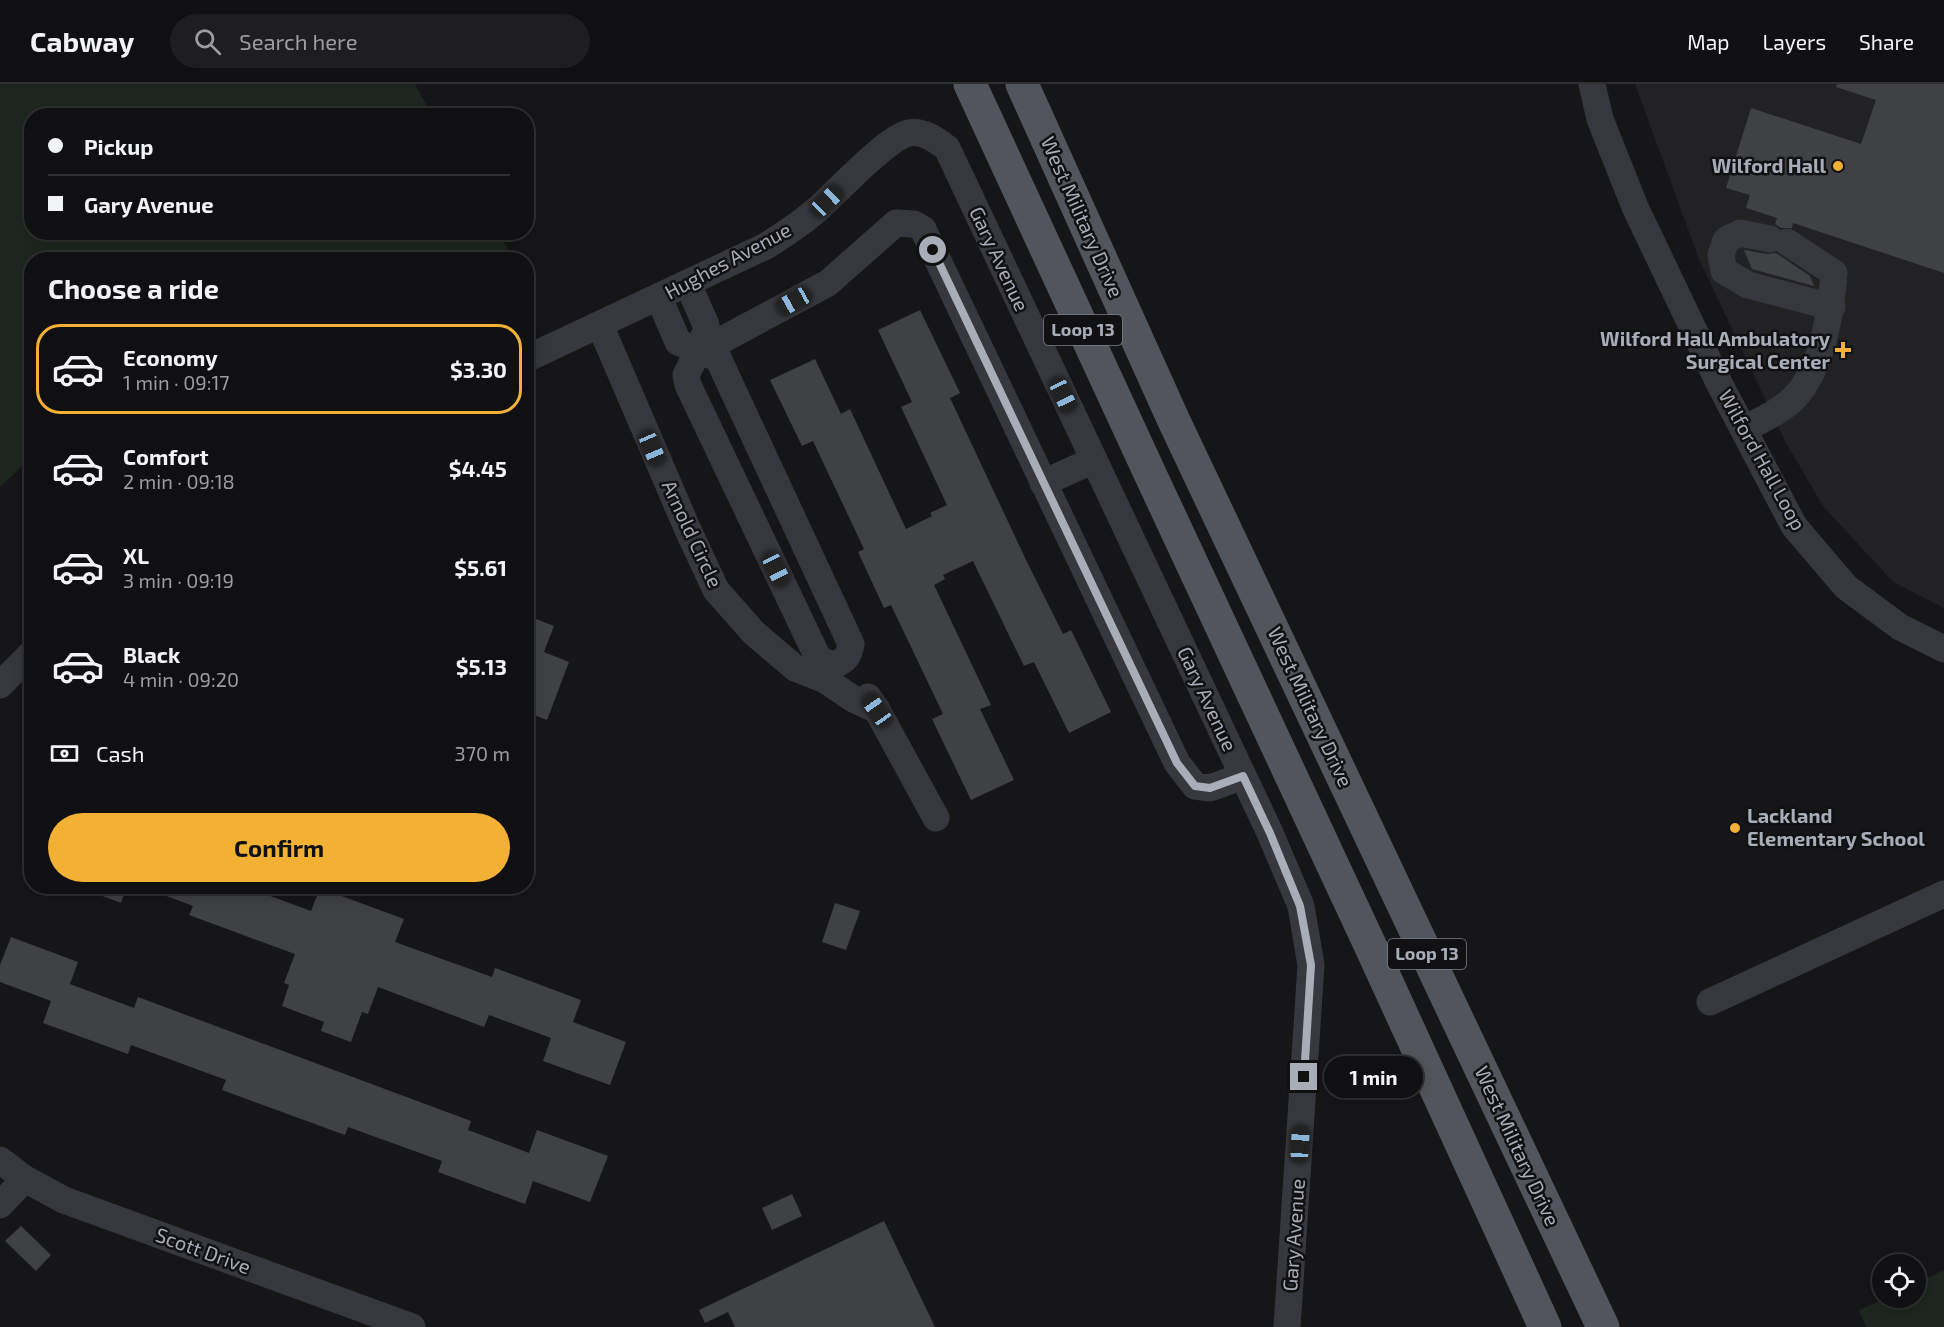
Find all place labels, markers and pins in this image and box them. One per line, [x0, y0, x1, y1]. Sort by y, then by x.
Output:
place label: Wilford Hall [1712, 153, 1826, 177]
marker: Wilford Hall [1831, 159, 1845, 173]
place label: Wilford Hall Ambulatory Surgical Center [1600, 326, 1831, 373]
marker: Wilford Hall Ambulatory Surgical Center [1834, 341, 1852, 359]
place label: Lackland Elementary School [1747, 803, 1925, 851]
marker: Lackland Elementary School [1728, 821, 1742, 835]

